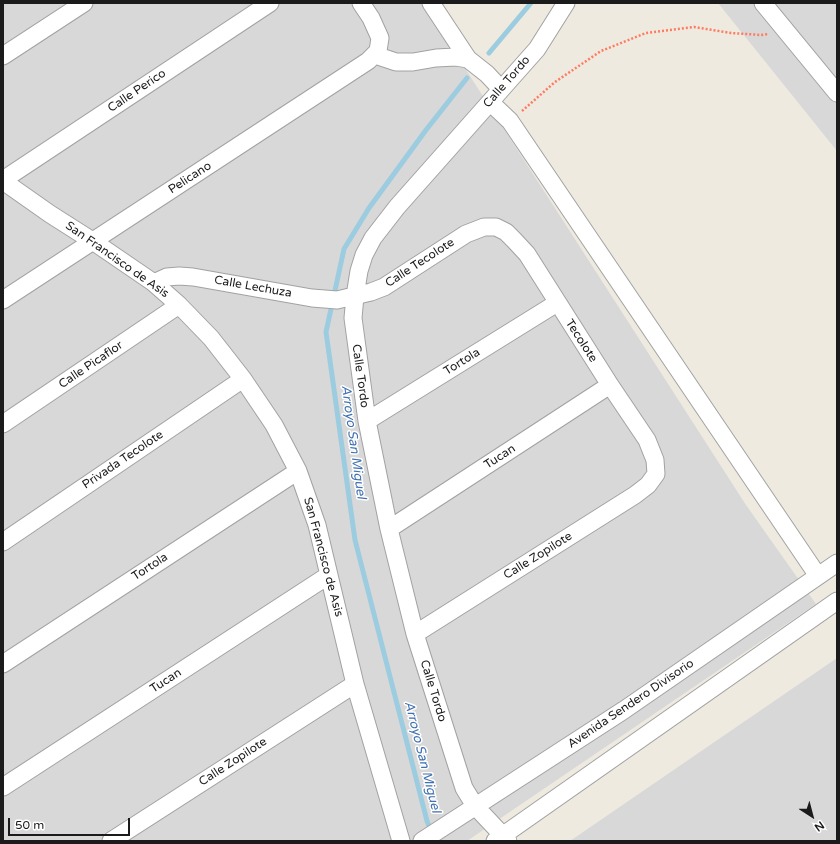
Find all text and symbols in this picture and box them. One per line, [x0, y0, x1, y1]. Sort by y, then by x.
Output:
street label: Calle Tordo [481, 53, 533, 111]
street label: Calle Perico [105, 66, 169, 116]
street label: Pelicano [166, 159, 214, 197]
street label: San Francisco de Asis [62, 219, 172, 301]
street label: Calle Tecolote [383, 235, 457, 291]
street label: Calle Lechuza [213, 273, 293, 301]
street label: Tecolote [562, 317, 600, 365]
street label: Calle Picaflor [56, 338, 126, 392]
street label: Calle Tordo [348, 343, 372, 409]
street label: Tortola [441, 345, 483, 379]
water label: Arroyo San Miguel [337, 384, 369, 500]
street label: Privada Tecolote [80, 428, 166, 492]
street label: Tucan [482, 442, 518, 472]
street label: San Francisco de Asis [300, 496, 346, 618]
street label: Calle Zopilote [501, 529, 575, 583]
street label: Tortola [129, 550, 171, 584]
street label: Avenida Sendero Divisorio [565, 656, 697, 752]
street label: Calle Tordo [417, 658, 449, 724]
street label: Tucan [148, 666, 184, 696]
water label: Arroyo San Miguel [401, 700, 443, 814]
street label: Calle Zopilote [196, 735, 270, 789]
north arrow [792, 796, 832, 836]
scale bar [10, 810, 132, 836]
text: 50 m [15, 818, 44, 832]
text: N [812, 818, 827, 834]

